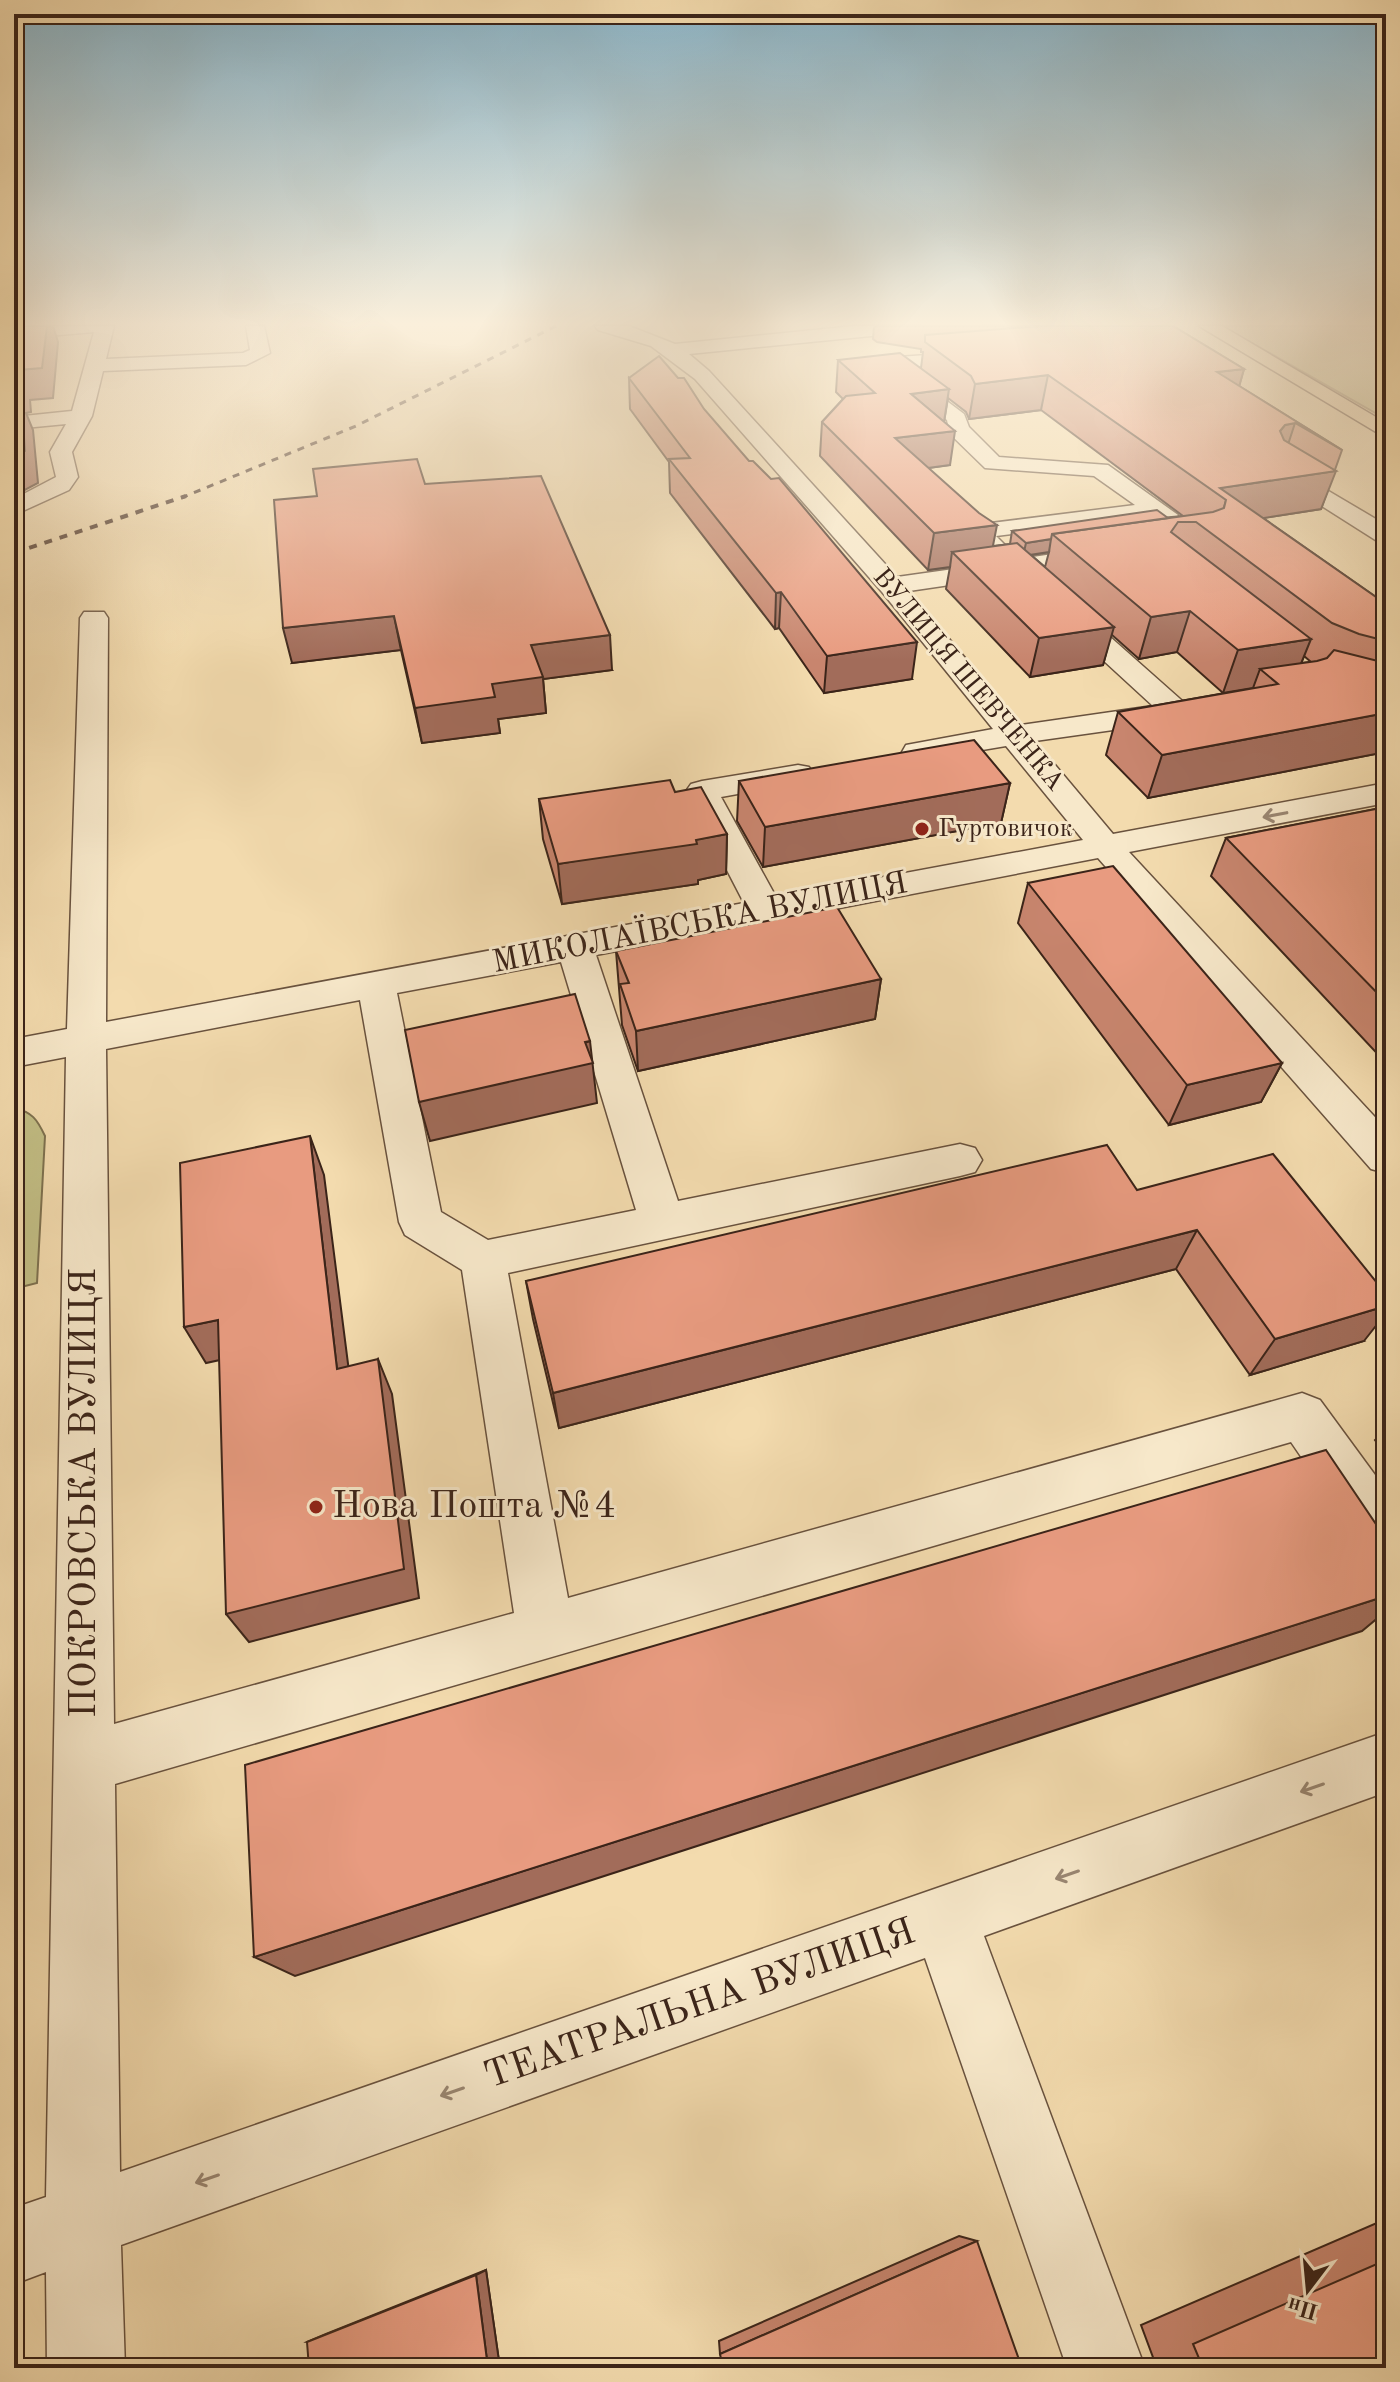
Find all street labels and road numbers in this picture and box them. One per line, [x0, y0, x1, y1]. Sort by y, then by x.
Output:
street label: ВУЛИЦЯ ШЕВЧЕНКА [868, 564, 1068, 796]
street label: МИКОЛАЇВСЬКА ВУЛИЦЯ [489, 863, 910, 980]
street label: ПОКРОВСЬКА ВУЛИЦЯ [66, 1268, 104, 1718]
street label: ТЕАТРАЛЬНА ВУЛИЦЯ [480, 1913, 920, 2097]

